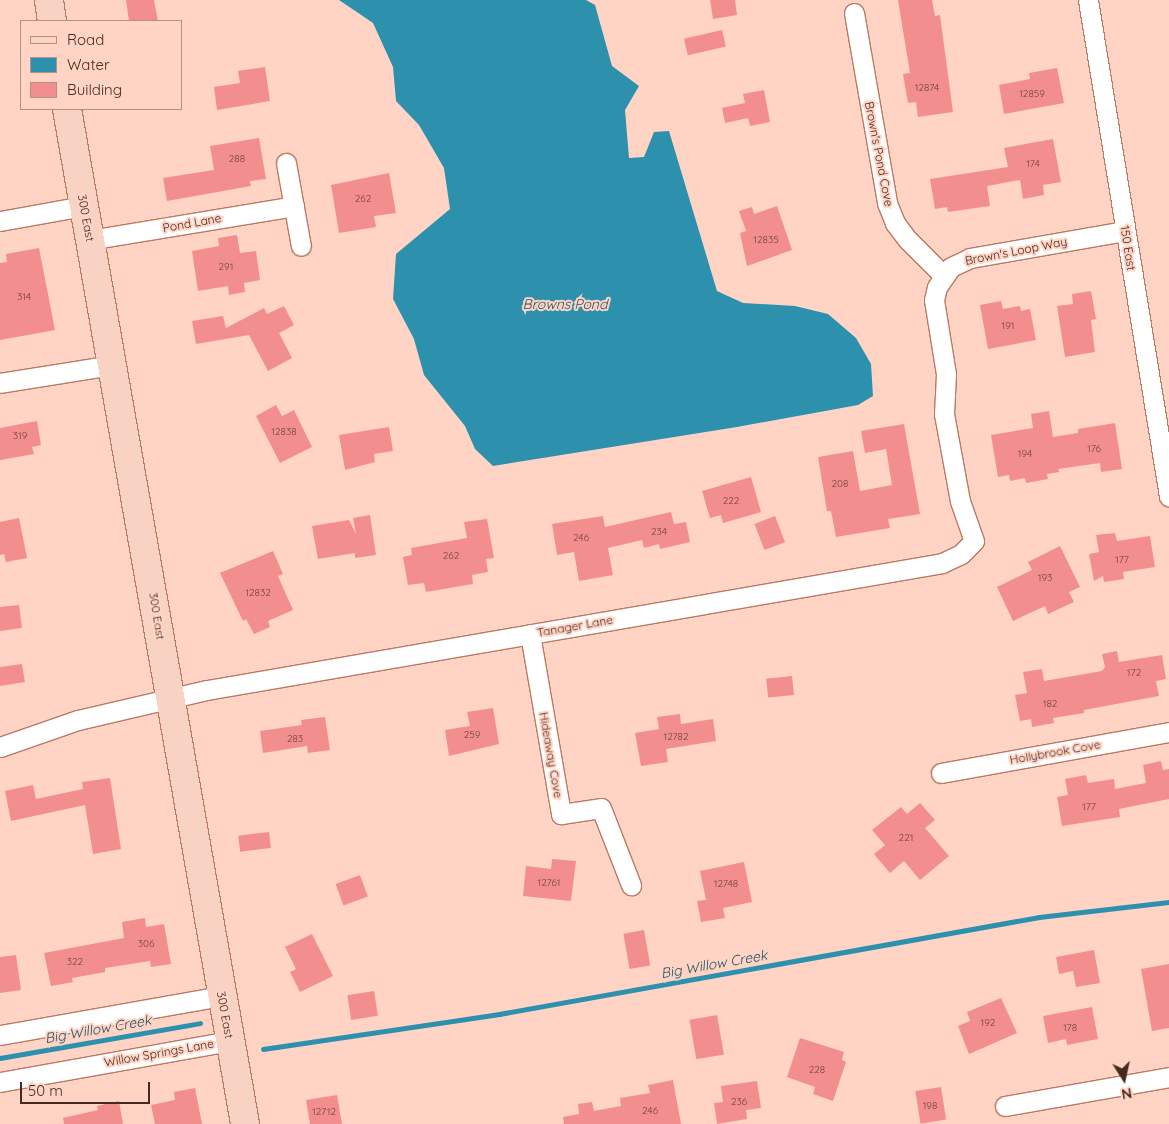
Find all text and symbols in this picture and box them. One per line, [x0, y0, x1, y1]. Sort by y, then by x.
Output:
legend [20, 20, 182, 110]
text: Road [67, 30, 104, 49]
text: Water [67, 55, 110, 74]
text: Building [67, 80, 122, 99]
house number: 12874 [915, 82, 939, 94]
house number: 12859 [1019, 88, 1045, 100]
street label: Brown's Pond Cove [862, 100, 896, 208]
house number: 288 [229, 153, 245, 165]
house number: 174 [1026, 158, 1040, 170]
street label: 300 East [75, 193, 97, 243]
house number: 262 [355, 193, 371, 205]
street label: Pond Lane [162, 211, 222, 235]
street label: 150 East [1117, 225, 1139, 271]
house number: 12835 [753, 234, 779, 246]
street label: Brown's Loop Way [964, 234, 1068, 268]
house number: 291 [219, 261, 233, 273]
house number: 314 [17, 291, 31, 303]
water label: Browns Pond [523, 296, 607, 312]
house number: 191 [1001, 320, 1015, 332]
house number: 12838 [271, 426, 297, 438]
house number: 319 [13, 430, 27, 442]
house number: 176 [1087, 443, 1101, 455]
house number: 194 [1018, 448, 1032, 460]
house number: 208 [832, 478, 848, 490]
house number: 222 [723, 495, 739, 507]
house number: 234 [651, 526, 667, 538]
house number: 246 [573, 532, 589, 544]
house number: 262 [443, 550, 459, 562]
house number: 177 [1115, 554, 1129, 566]
house number: 193 [1038, 572, 1052, 584]
house number: 12832 [245, 587, 271, 599]
street label: 300 East [146, 591, 168, 641]
street label: Tanager Lane [536, 612, 614, 640]
house number: 172 [1127, 667, 1141, 679]
house number: 182 [1043, 698, 1057, 710]
street label: Hideaway Cove [536, 711, 566, 799]
house number: 259 [464, 729, 480, 741]
house number: 12782 [663, 731, 689, 743]
house number: 283 [287, 733, 303, 745]
street label: Hollybrook Cove [1008, 737, 1102, 767]
house number: 177 [1082, 801, 1096, 813]
house number: 221 [899, 832, 913, 844]
house number: 12761 [538, 877, 560, 889]
house number: 12748 [714, 878, 738, 890]
house number: 306 [138, 938, 154, 950]
water label: Big Willow Creek [659, 946, 769, 982]
house number: 322 [67, 956, 83, 968]
street label: 300 East [214, 990, 236, 1040]
water label: Big Willow Creek [43, 1011, 153, 1047]
house number: 192 [981, 1017, 995, 1029]
house number: 178 [1063, 1022, 1077, 1034]
street label: Willow Springs Lane [103, 1036, 215, 1070]
north arrow [1099, 1054, 1149, 1104]
house number: 228 [809, 1064, 825, 1076]
scale bar [22, 1072, 152, 1104]
text: 50 m [28, 1081, 63, 1100]
text: N [1120, 1084, 1133, 1104]
house number: 236 [731, 1096, 747, 1108]
house number: 198 [923, 1100, 937, 1112]
house number: 246 [642, 1105, 658, 1117]
house number: 12712 [312, 1106, 336, 1118]

